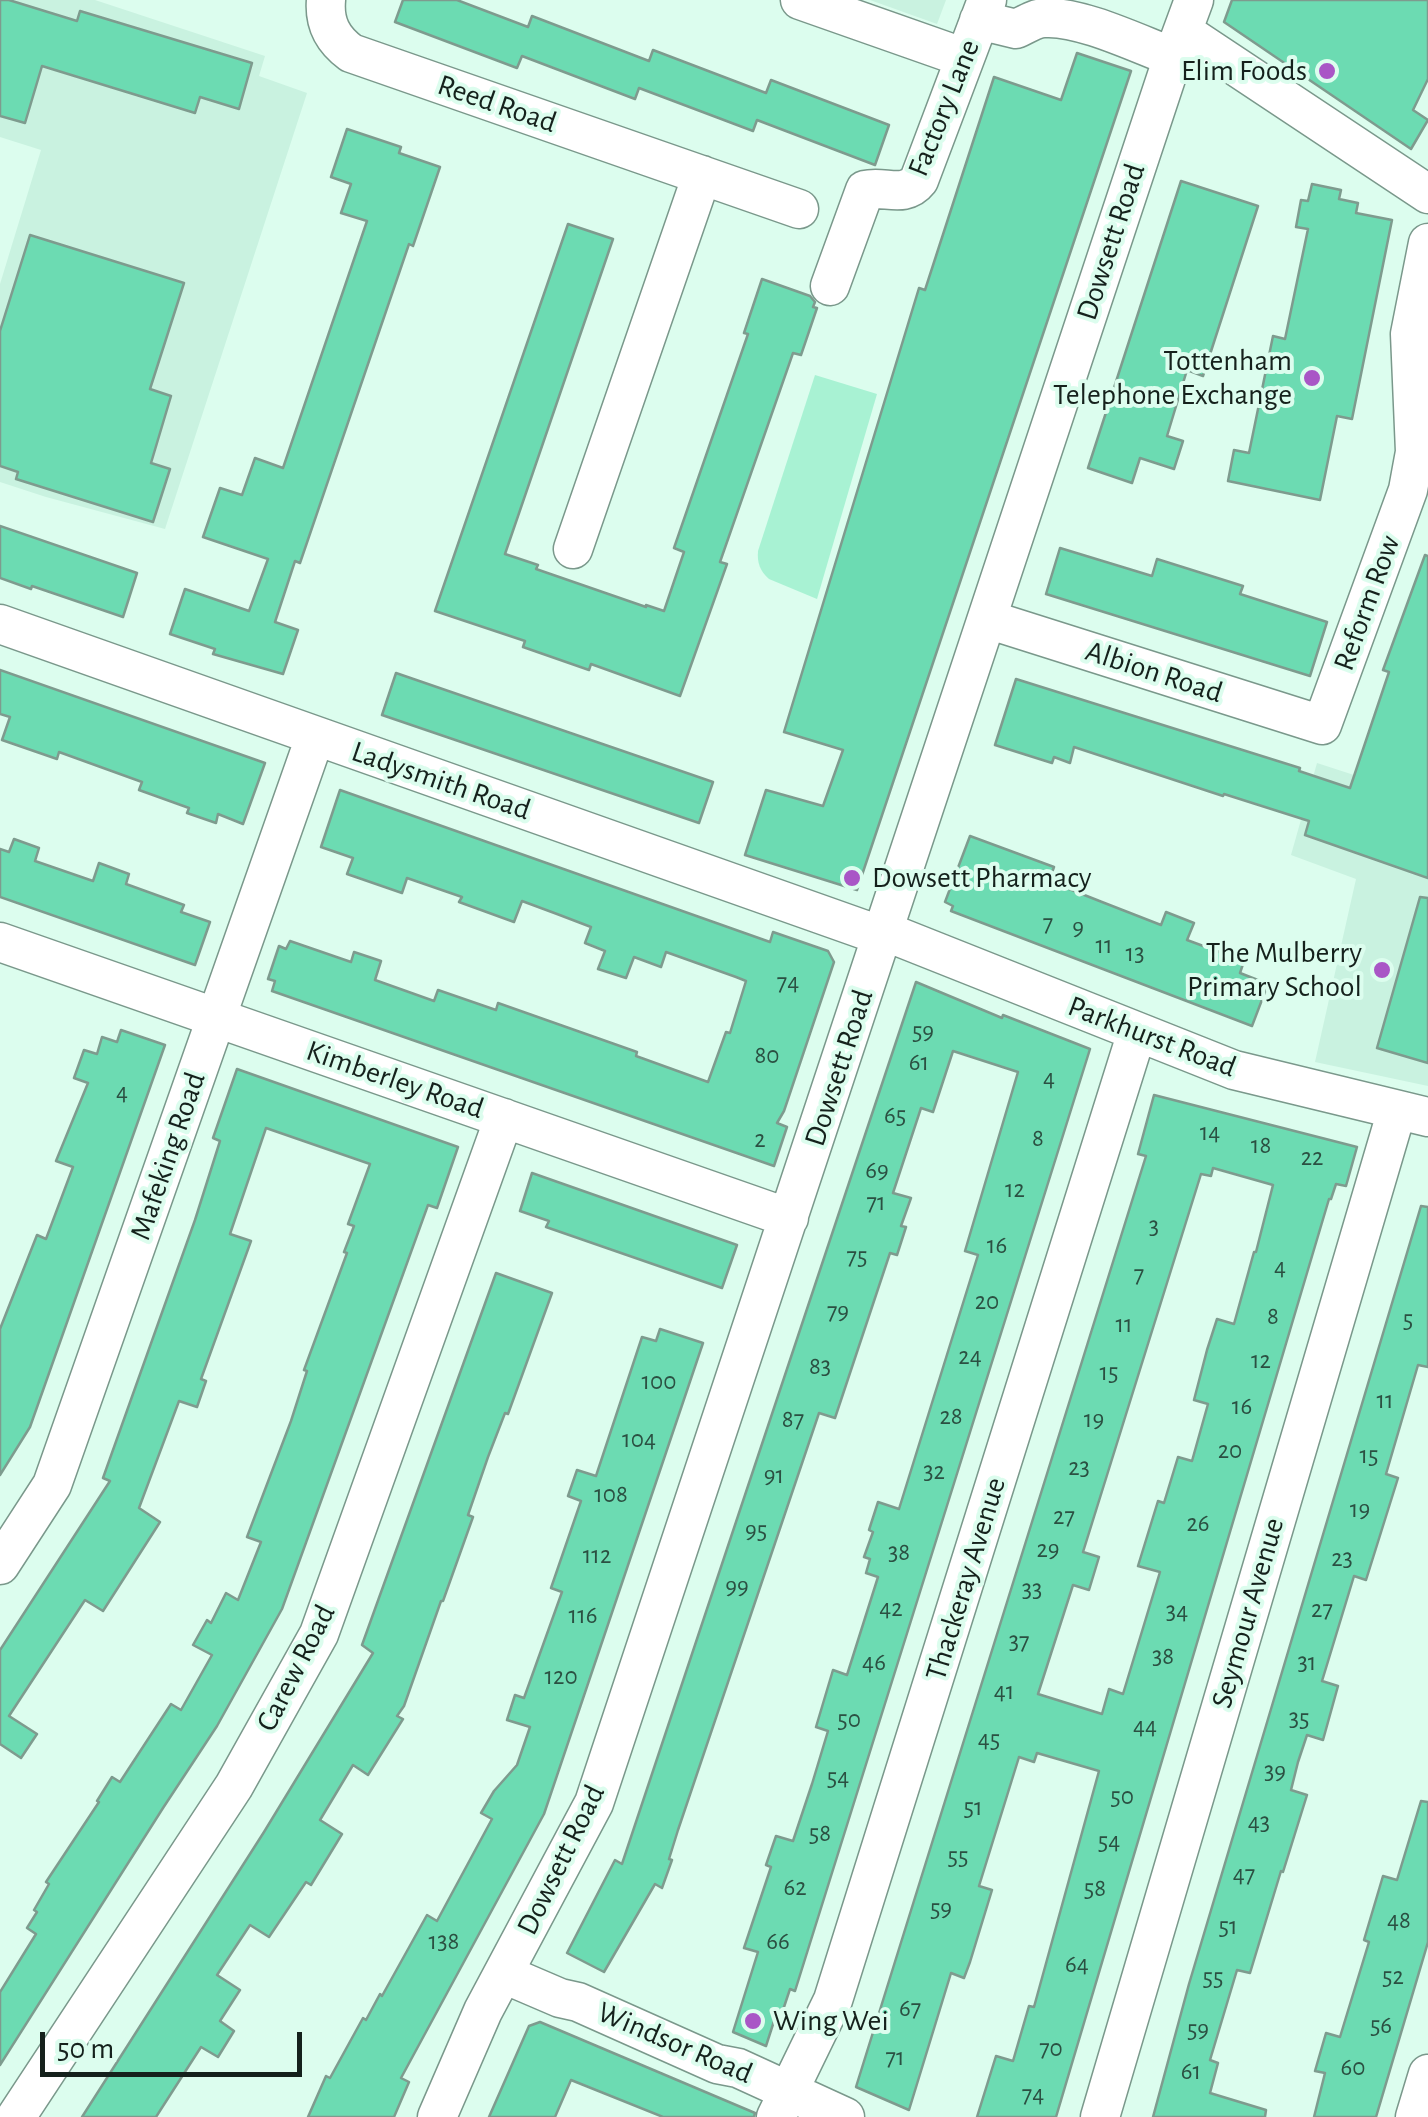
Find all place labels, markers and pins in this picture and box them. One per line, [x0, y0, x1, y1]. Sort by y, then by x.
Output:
place label: Elim Foods [1181, 53, 1307, 89]
marker: Elim Foods [1316, 60, 1338, 82]
place label: Tottenham Telephone Exchange [1053, 343, 1292, 414]
marker: Tottenham Telephone Exchange [1301, 367, 1323, 389]
place label: Dowsett Pharmacy [872, 860, 1092, 896]
marker: Dowsett Pharmacy [841, 867, 863, 889]
place label: The Mulberry Primary School [1187, 935, 1362, 1006]
marker: The Mulberry Primary School [1371, 959, 1393, 981]
place label: Wing Wei [773, 2003, 889, 2039]
marker: Wing Wei [742, 2010, 764, 2032]

